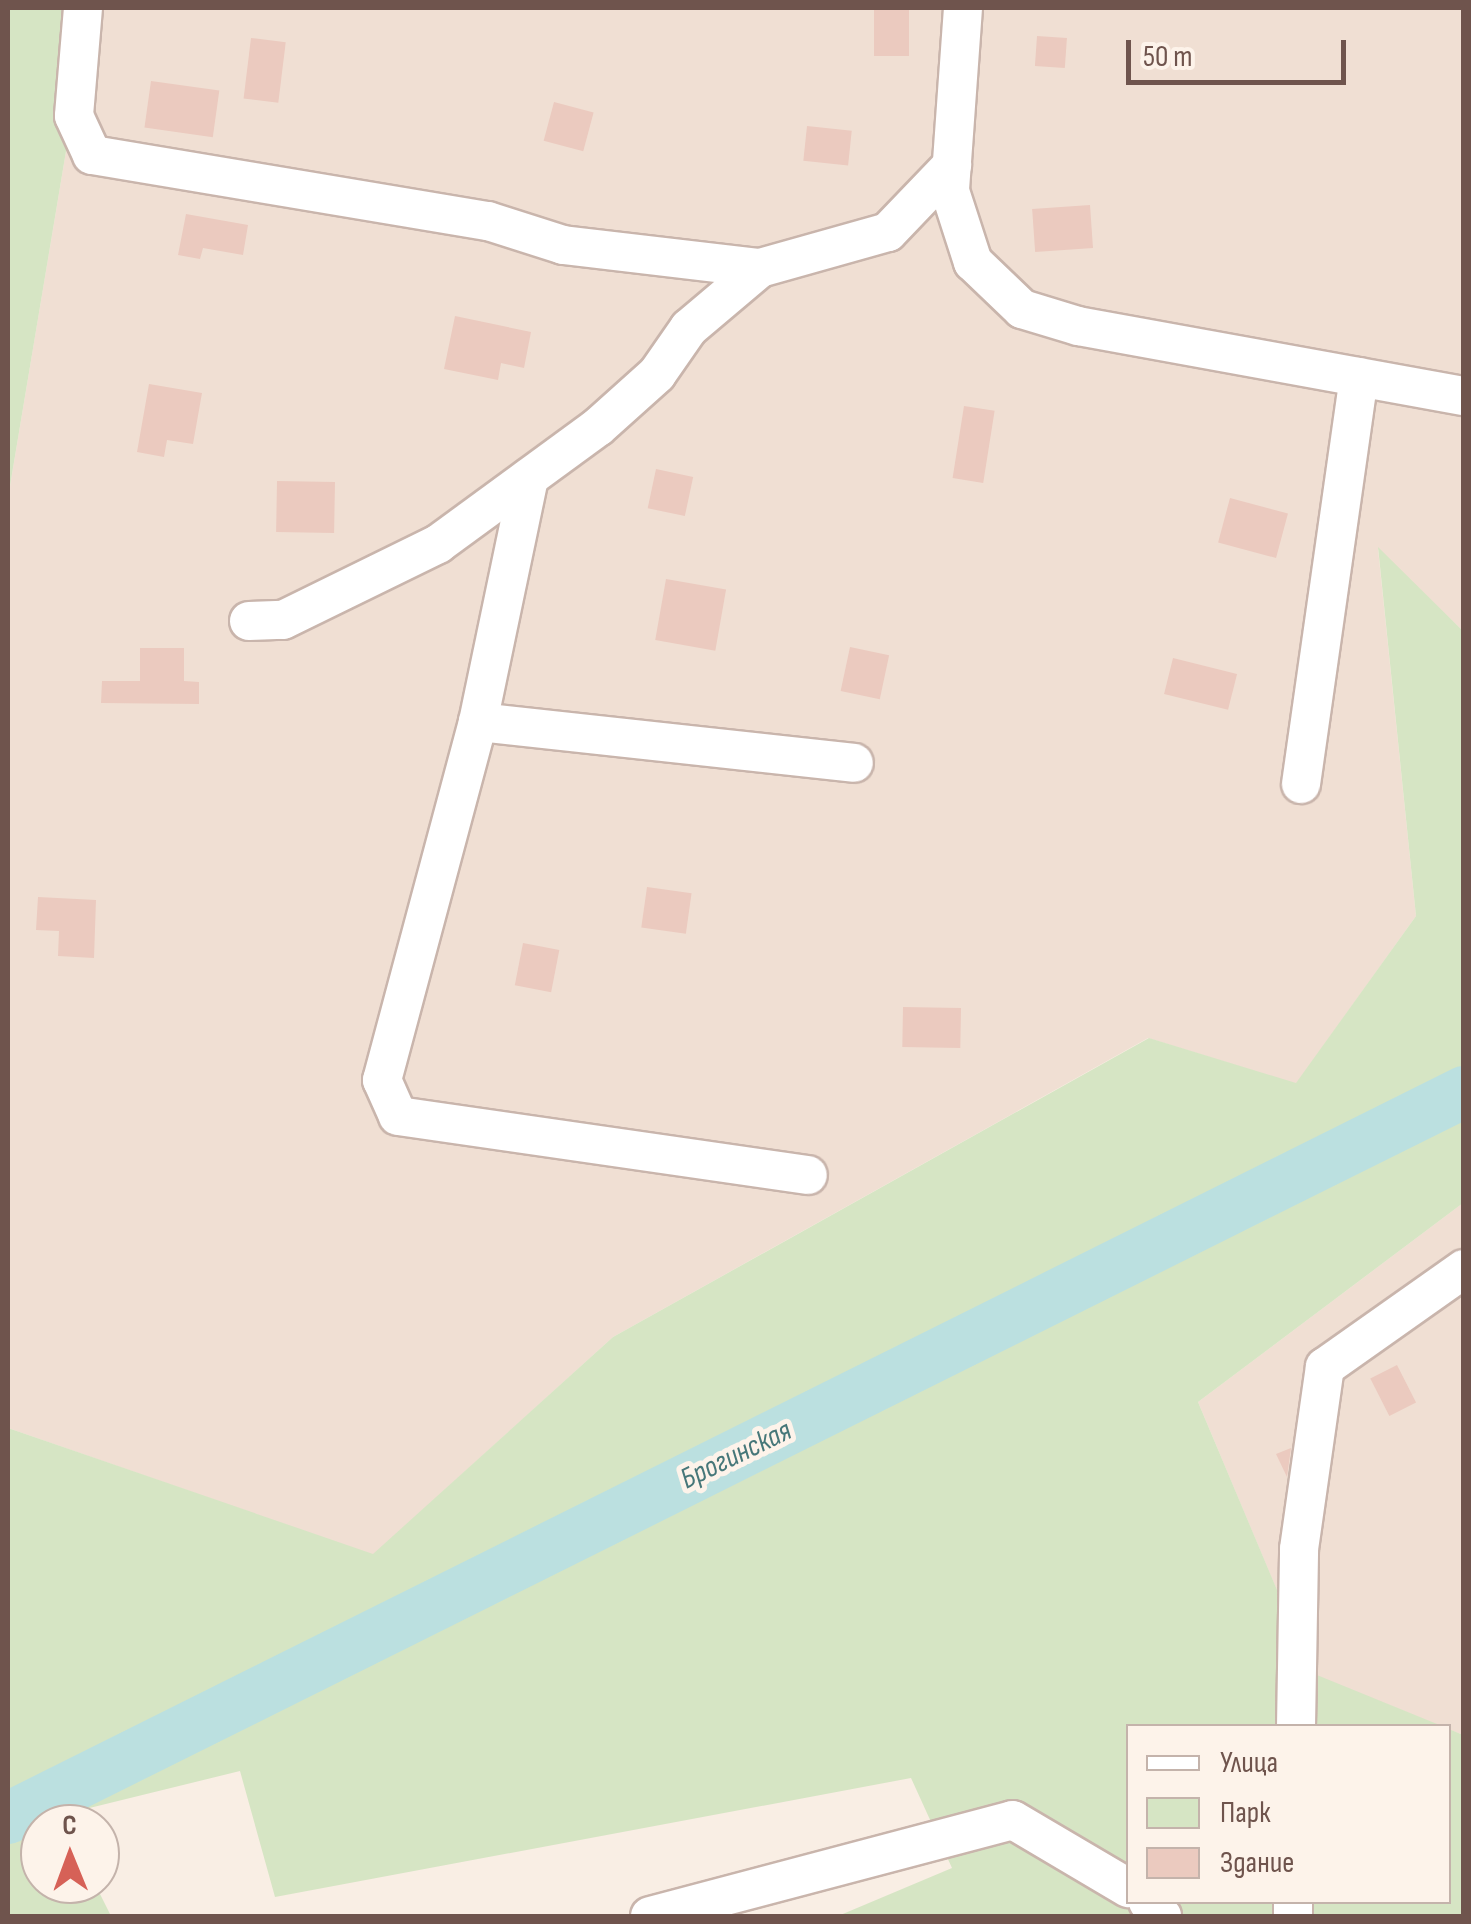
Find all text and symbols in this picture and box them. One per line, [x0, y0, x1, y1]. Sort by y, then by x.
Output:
scale bar [1131, 20, 1351, 82]
text: 50 m [1143, 39, 1192, 75]
water label: Брогинская [675, 1413, 797, 1497]
legend [1126, 1724, 1451, 1904]
text: Улица [1220, 1745, 1278, 1781]
text: Парк [1220, 1795, 1271, 1831]
north arrow [20, 1804, 120, 1904]
text: С [62, 1809, 77, 1842]
text: Здание [1220, 1845, 1294, 1881]

